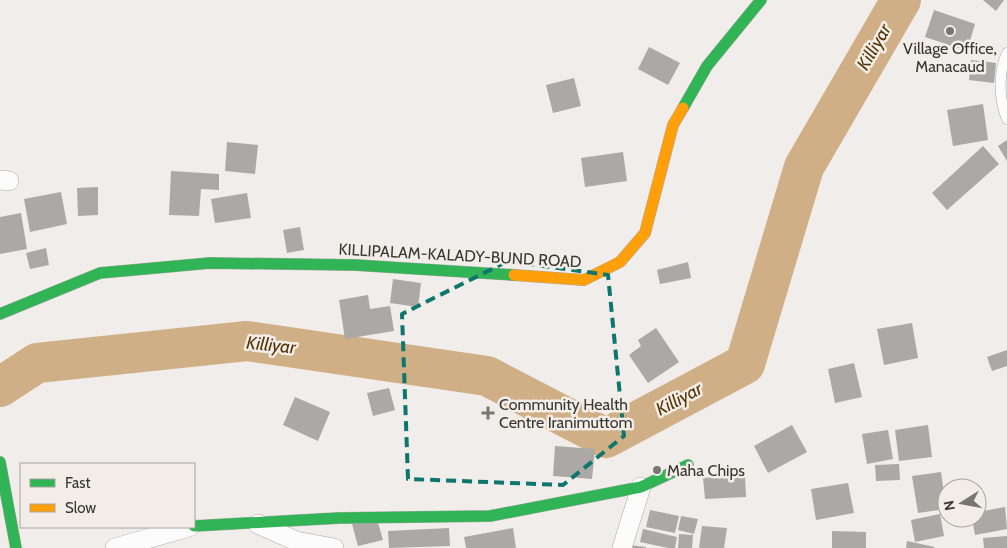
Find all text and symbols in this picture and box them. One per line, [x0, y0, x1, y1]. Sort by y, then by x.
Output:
water label: Killiyar [852, 19, 897, 74]
marker: Village Office, Manacaud [944, 25, 956, 37]
place label: Village Office, Manacaud [903, 39, 997, 76]
street label: KILLIPALAM-KALADY-BUND ROAD [338, 240, 582, 271]
water label: Killiyar [245, 331, 298, 359]
water label: Killiyar [652, 377, 707, 420]
place label: Community Health Centre Iranimuttom [499, 395, 633, 432]
marker: Community Health Centre Iranimuttom [481, 406, 495, 420]
place label: Maha Chips [667, 461, 745, 480]
legend [20, 463, 195, 528]
marker: Maha Chips [651, 464, 663, 476]
text: Fast [65, 474, 90, 492]
north arrow [937, 478, 987, 528]
text: Slow [65, 499, 96, 517]
text: N [939, 499, 959, 512]

